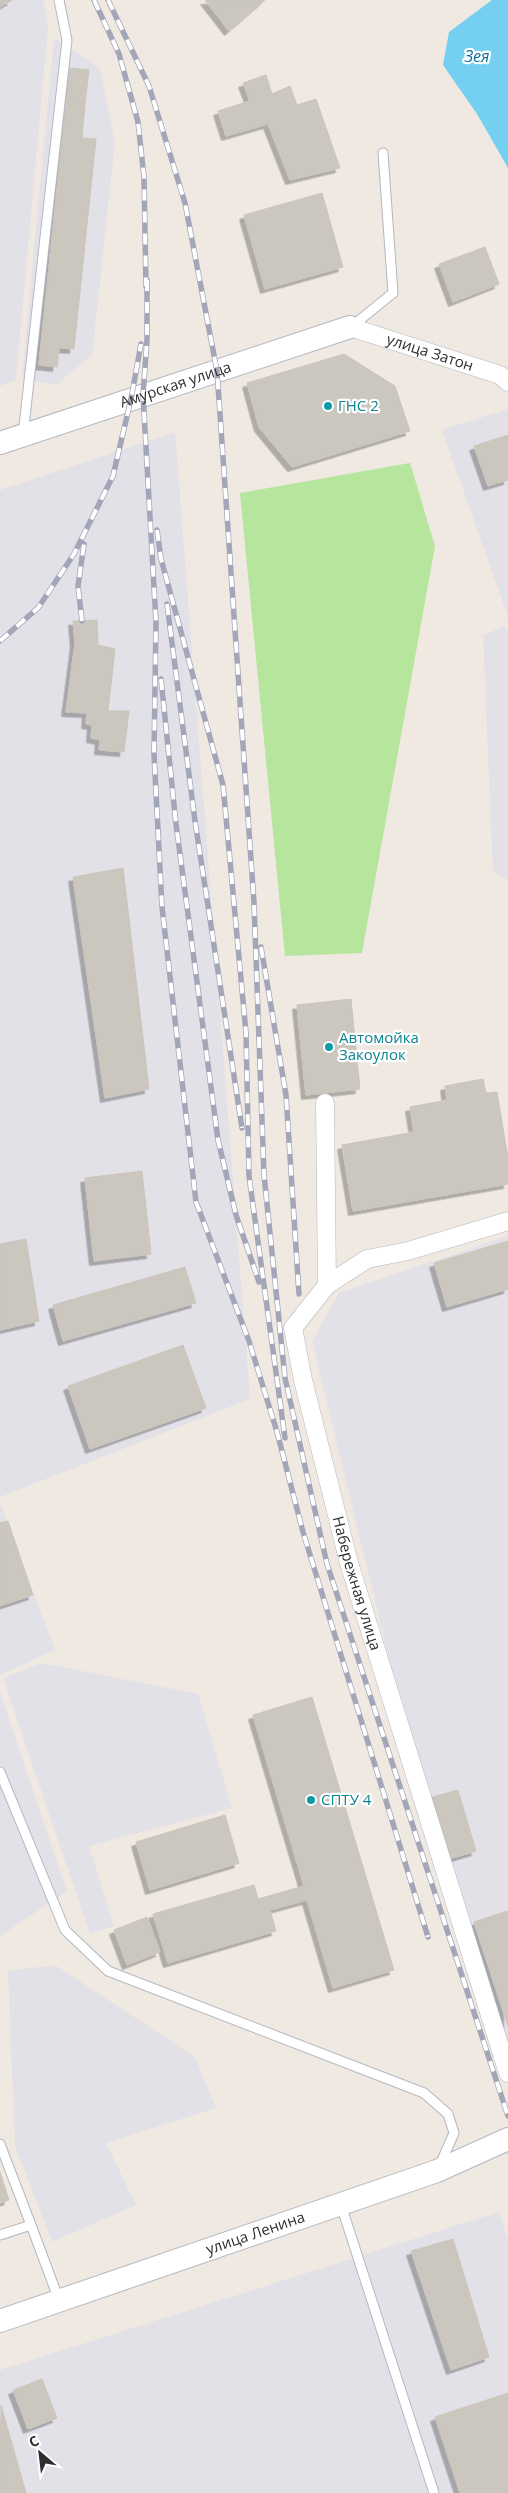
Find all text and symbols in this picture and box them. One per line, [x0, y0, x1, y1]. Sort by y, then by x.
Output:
water label: Зея [464, 45, 489, 67]
street label: улица Затон [384, 328, 476, 375]
street label: Амурская улица [117, 356, 234, 412]
place label: ГНС 2 [338, 395, 379, 415]
marker: ГНС 2 [322, 400, 334, 412]
place label: Автомойка Закоулок [339, 1027, 419, 1064]
marker: Автомойка Закоулок [323, 1041, 335, 1053]
street label: Набережная улица [329, 1514, 387, 1653]
place label: СПТУ 4 [321, 1789, 372, 1809]
marker: СПТУ 4 [305, 1794, 317, 1806]
street label: улица Ленина [203, 2206, 307, 2259]
north arrow [15, 2428, 65, 2478]
text: С [25, 2431, 42, 2452]

